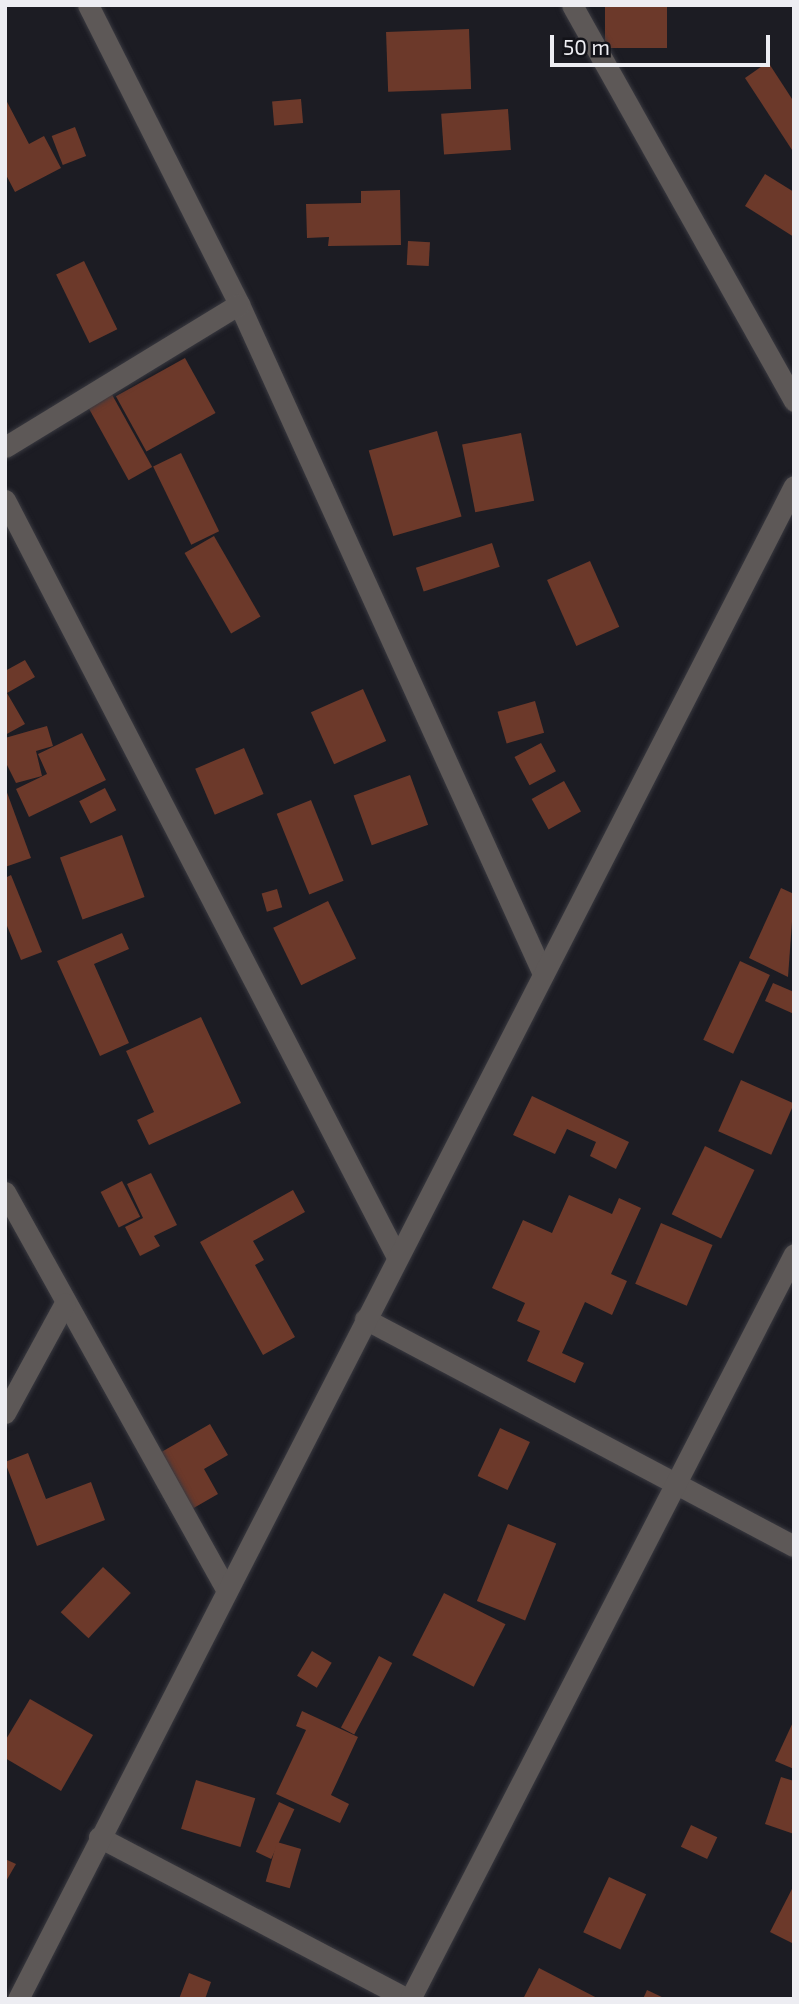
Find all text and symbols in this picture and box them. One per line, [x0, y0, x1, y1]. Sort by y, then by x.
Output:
scale bar [554, 21, 774, 65]
text: 50 m [563, 34, 610, 59]

